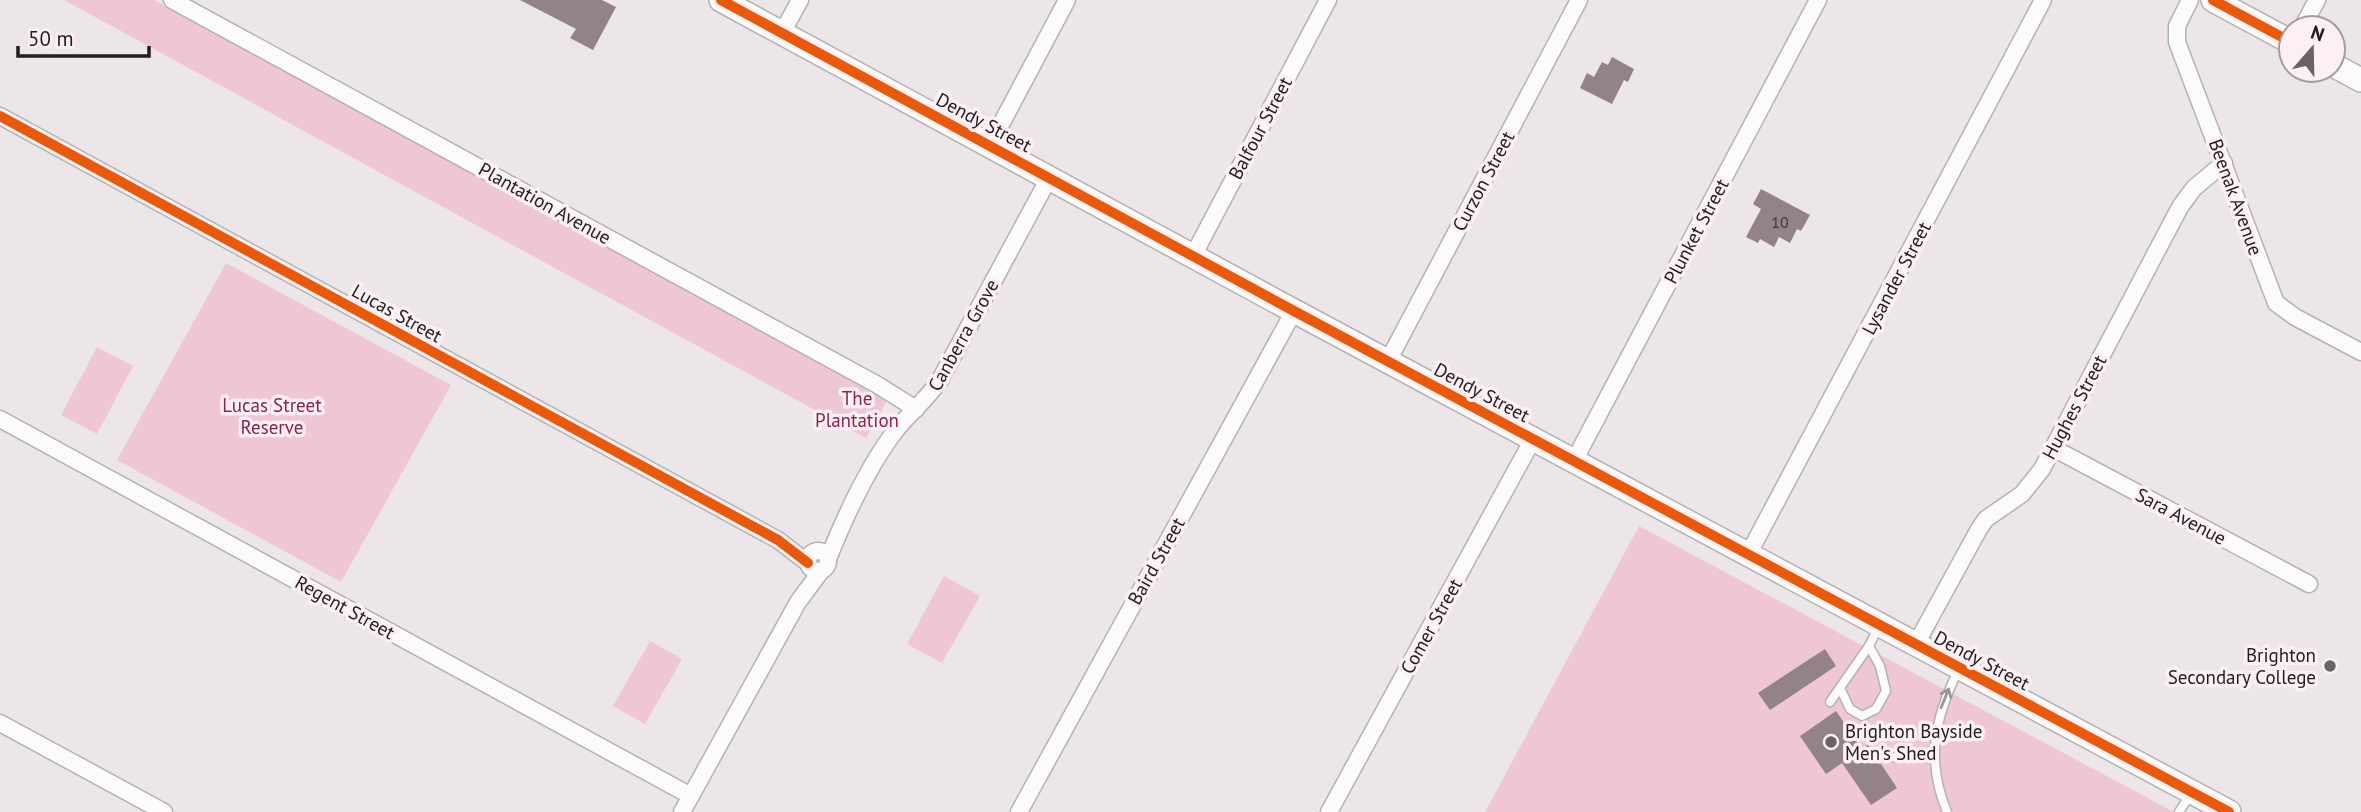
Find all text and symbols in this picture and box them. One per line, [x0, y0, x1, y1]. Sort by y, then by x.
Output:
scale bar [18, 14, 149, 58]
north arrow [2277, 14, 2347, 84]
text: N [2308, 20, 2328, 46]
text: 50 m [28, 25, 74, 52]
street label: Balfour Street [1223, 72, 1297, 183]
street label: Dendy Street [932, 87, 1036, 157]
street label: Curzon Street [1447, 126, 1520, 235]
street label: Beenak Avenue [2204, 135, 2268, 259]
street label: Plantation Avenue [475, 157, 615, 249]
street label: Plunket Street [1658, 174, 1734, 288]
house number: 10 [1771, 212, 1789, 232]
street label: Lysander Street [1856, 217, 1936, 339]
street label: Canberra Grove [922, 275, 1004, 395]
street label: Lucas Street [348, 278, 447, 348]
street label: Hughes Street [2036, 350, 2112, 463]
street label: Dendy Street [1430, 357, 1534, 427]
park label: The Plantation [815, 386, 899, 432]
park label: Lucas Street Reserve [222, 393, 322, 439]
street label: Sara Avenue [2132, 482, 2230, 550]
street label: Baird Street [1122, 513, 1190, 609]
street label: Regent Street [291, 570, 399, 644]
street label: Comer Street [1395, 574, 1467, 678]
street label: Dendy Street [1930, 625, 2034, 695]
place label: Brighton Secondary College [2168, 643, 2316, 689]
marker: Brighton Secondary College [2322, 658, 2338, 674]
one-way arrow [1940, 688, 1953, 709]
place label: Brighton Bayside Men's Shed [1845, 719, 1982, 765]
marker: Brighton Bayside Men's Shed [1823, 734, 1839, 750]

